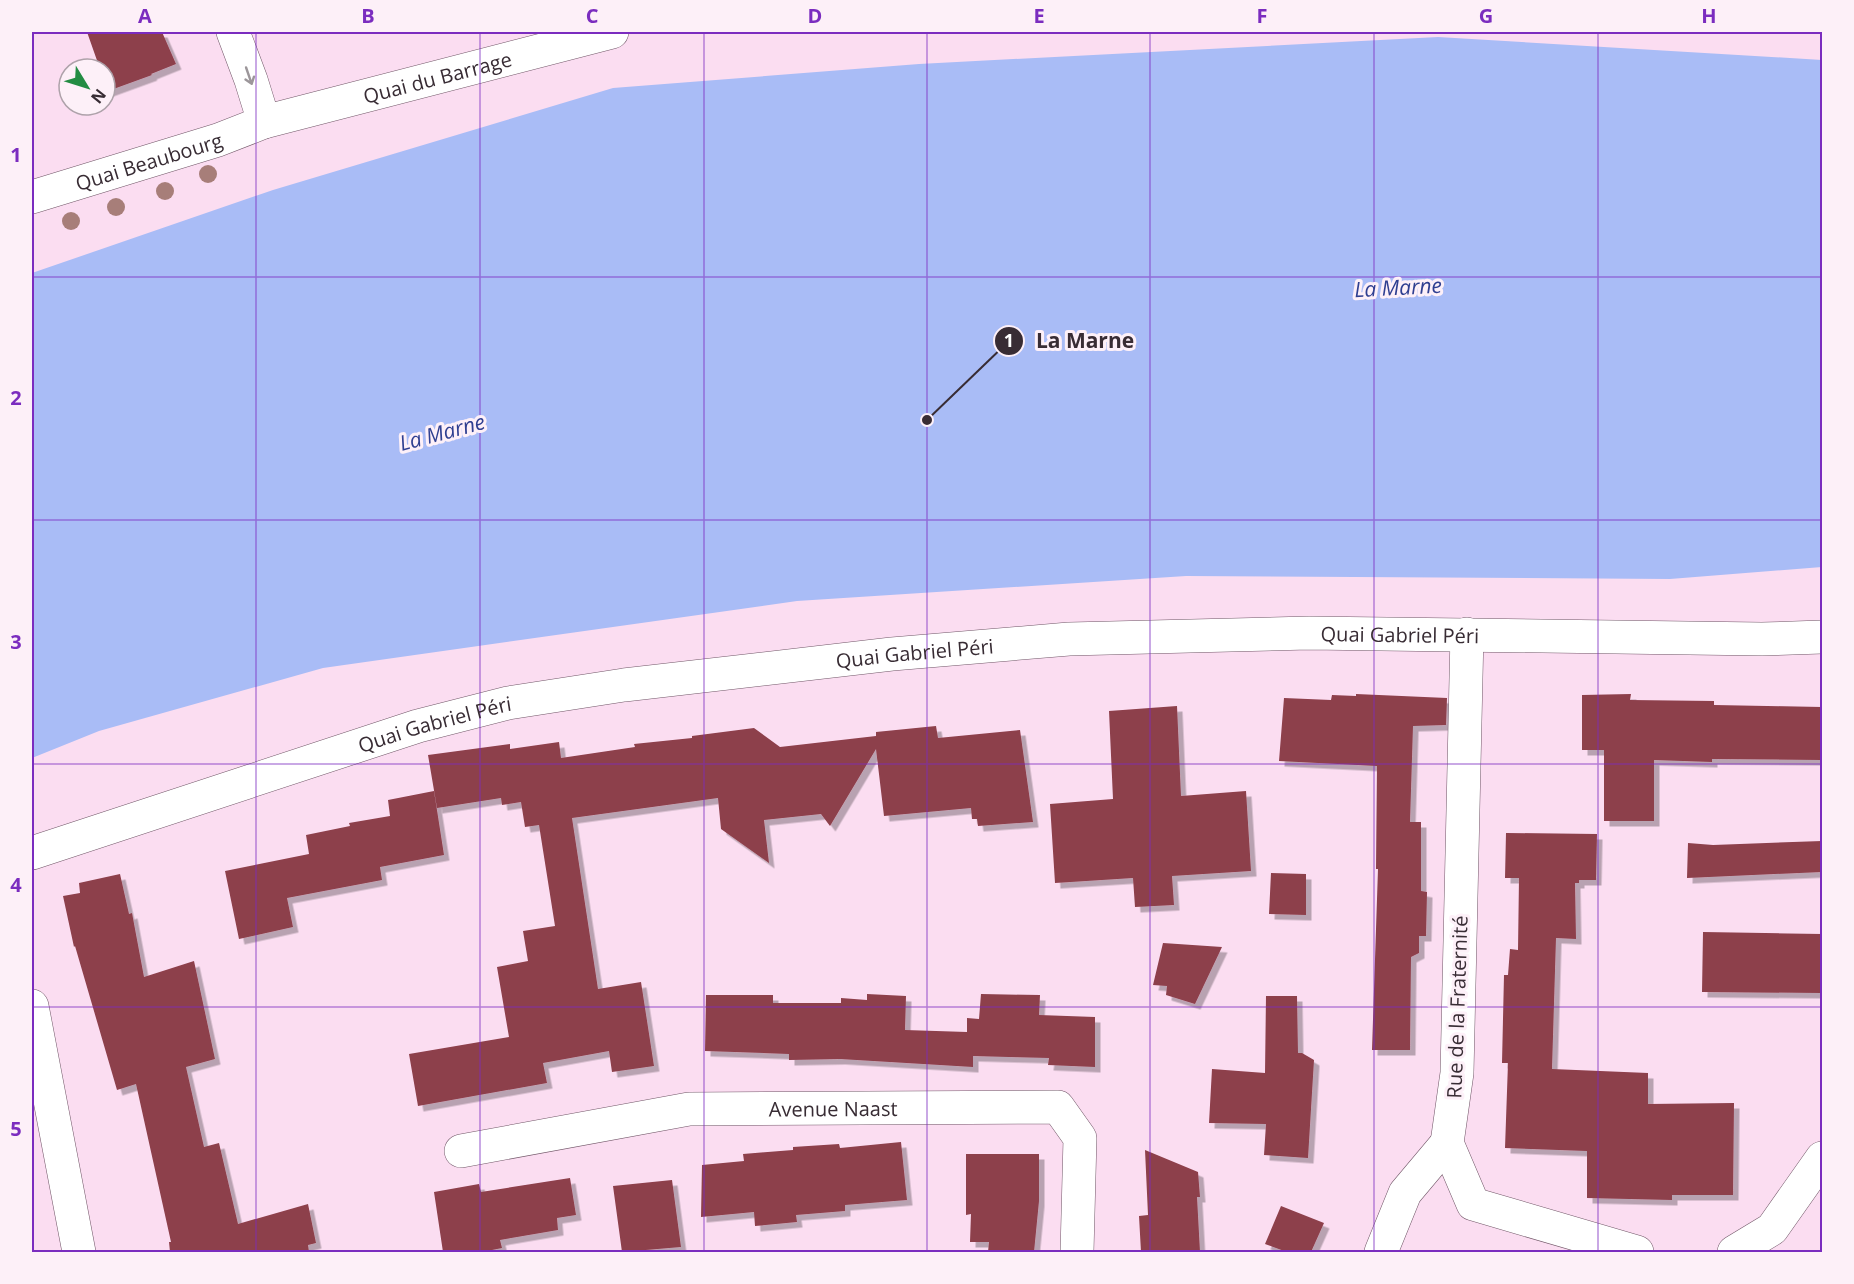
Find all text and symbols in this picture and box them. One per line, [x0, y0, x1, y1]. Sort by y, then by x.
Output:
text: A [138, 2, 152, 29]
text: B [361, 2, 375, 29]
text: C [586, 2, 599, 29]
text: D [808, 2, 822, 29]
text: E [1033, 2, 1045, 29]
text: F [1257, 2, 1267, 29]
text: G [1479, 2, 1493, 29]
text: H [1701, 2, 1717, 29]
street label: Quai du Barrage [360, 45, 515, 109]
north arrow [57, 57, 117, 117]
one-way arrow [245, 66, 256, 85]
text: N [86, 84, 111, 108]
street label: Quai Beaubourg [72, 126, 226, 196]
text: 1 [10, 141, 22, 168]
water label: La Marne [1353, 271, 1443, 303]
callout: La Marne [994, 321, 1146, 360]
text: La Marne [1036, 326, 1134, 354]
text: 1 [1004, 328, 1014, 352]
text: 2 [10, 384, 22, 411]
water label: La Marne [396, 407, 488, 457]
street label: Quai Gabriel Péri [1320, 620, 1479, 649]
text: 3 [10, 628, 22, 655]
street label: Quai Gabriel Péri [834, 632, 995, 674]
street label: Quai Gabriel Péri [354, 689, 513, 758]
text: 4 [10, 871, 22, 898]
street label: Rue de la Fraternité [1440, 915, 1474, 1099]
street label: Avenue Naast [769, 1094, 898, 1122]
text: 5 [10, 1115, 22, 1142]

